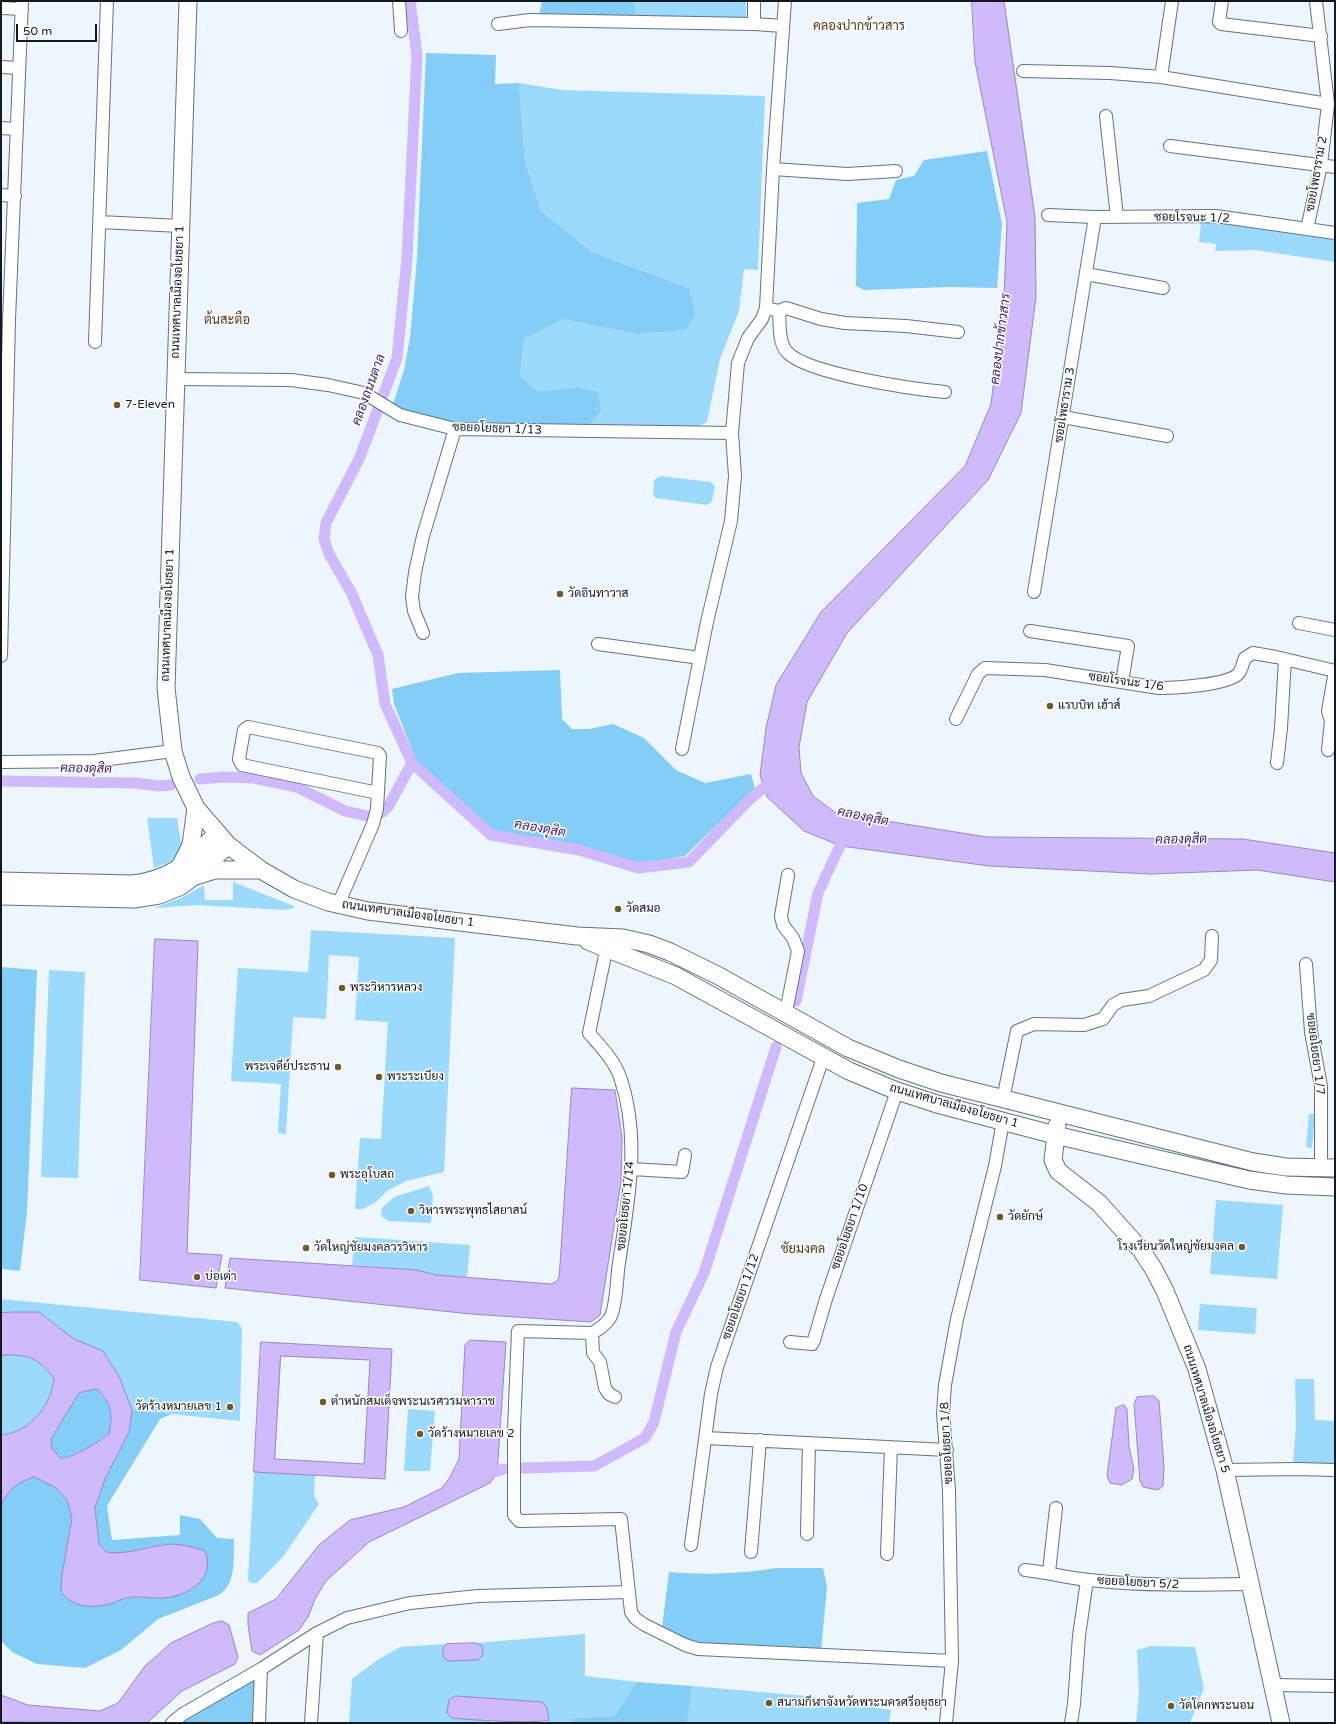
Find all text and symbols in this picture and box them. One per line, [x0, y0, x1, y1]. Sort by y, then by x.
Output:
scale bar [18, 16, 99, 42]
district label: คลองปากข้าวสาร [813, 19, 905, 35]
text: 50 m [23, 24, 52, 38]
street label: ซอยโพธาราม 2 [1303, 135, 1331, 213]
street label: ซอยโรจนะ 1/2 [1154, 210, 1230, 226]
street label: ถนนเทศบาลเมืองอโยธยา 1 [168, 225, 188, 359]
water label: คลองปากข้าวสาร [988, 292, 1014, 386]
district label: ต้นสะตือ [204, 313, 250, 329]
water label: คลองถนนตาล [349, 352, 389, 428]
street label: ซอยโพธาราม 3 [1052, 366, 1078, 444]
place label: 7-Eleven [125, 398, 175, 412]
marker: 7-Eleven [112, 400, 122, 410]
street label: ซอยอโยธยา 1/13 [452, 420, 542, 438]
street label: ถนนเทศบาลเมืองอโยธยา 1 [158, 548, 178, 682]
place label: วัดอินทาวาส [568, 587, 629, 601]
marker: วัดอินทาวาส [555, 589, 565, 599]
street label: ซอยโรจนะ 1/6 [1087, 670, 1165, 694]
place label: แรบบิท เฮ้าส์ [1058, 699, 1121, 713]
marker: แรบบิท เฮ้าส์ [1045, 701, 1055, 711]
water label: คลองดุสิต [60, 761, 112, 777]
water label: คลองดุสิต [836, 804, 890, 830]
water label: คลองดุสิต [513, 817, 567, 841]
water label: คลองดุสิต [1155, 832, 1207, 848]
street label: ถนนเทศบาลเมืองอโยธยา 1 [341, 898, 475, 930]
place label: วัดสมอ [626, 902, 661, 916]
marker: วัดสมอ [613, 904, 623, 914]
place label: พระวิหารหลวง [350, 981, 422, 995]
marker: พระวิหารหลวง [337, 983, 347, 993]
street label: ซอยอโยธยา 1/7 [1303, 1012, 1327, 1096]
place label: พระเจดีย์ประธาน [245, 1060, 330, 1074]
marker: พระเจดีย์ประธาน [333, 1062, 343, 1072]
place label: พระระเบียง [387, 1070, 444, 1084]
marker: พระระเบียง [374, 1072, 384, 1082]
street label: ถนนเทศบาลเมืองอโยธยา 1 [888, 1081, 1020, 1131]
street label: ซอยอโยธยา 1/14 [614, 1160, 638, 1252]
place label: พระอุโบสถ [340, 1168, 394, 1182]
marker: พระอุโบสถ [327, 1170, 337, 1180]
street label: ซอยอโยธยา 1/10 [829, 1182, 871, 1272]
place label: วิหารพระพุทธไสยาสน์ [419, 1204, 527, 1218]
marker: วิหารพระพุทธไสยาสน์ [406, 1206, 416, 1216]
place label: วัดยักษ์ [1008, 1210, 1043, 1224]
marker: วัดยักษ์ [995, 1212, 1005, 1222]
place label: โรงเรียนวัดใหญ่ชัยมงคล [1118, 1240, 1234, 1254]
place label: วัดใหญ่ชัยมงคลวรวิหาร [314, 1241, 428, 1255]
district label: ชัยมงคล [781, 1242, 825, 1258]
marker: โรงเรียนวัดใหญ่ชัยมงคล [1237, 1242, 1247, 1252]
marker: วัดใหญ่ชัยมงคลวรวิหาร [301, 1243, 311, 1253]
street label: ซอยอโยธยา 1/12 [720, 1252, 762, 1342]
place label: บ่อเต่า [205, 1270, 237, 1284]
marker: บ่อเต่า [192, 1272, 202, 1282]
street label: ถนนเทศบาลเมืองอโยธยา 5 [1180, 1343, 1232, 1475]
place label: ตำหนักสมเด็จพระนเรศวรมหาราช [331, 1395, 495, 1409]
marker: ตำหนักสมเด็จพระนเรศวรมหาราช [318, 1397, 328, 1407]
place label: วัดร้างหมายเลข 1 [136, 1400, 222, 1414]
marker: วัดร้างหมายเลข 1 [225, 1402, 235, 1412]
street label: ซอยอโยธยา 1/8 [938, 1402, 956, 1484]
place label: วัดร้างหมายเลข 2 [428, 1427, 514, 1441]
marker: วัดร้างหมายเลข 2 [415, 1429, 425, 1439]
street label: ซอยอโยธยา 5/2 [1096, 1574, 1180, 1592]
place label: สนามกีฬาจังหวัดพระนครศรีอยุธยา [777, 1696, 947, 1710]
marker: สนามกีฬาจังหวัดพระนครศรีอยุธยา [764, 1698, 774, 1708]
place label: วัดโคกพระนอน [1179, 1699, 1254, 1713]
marker: วัดโคกพระนอน [1166, 1701, 1176, 1711]

